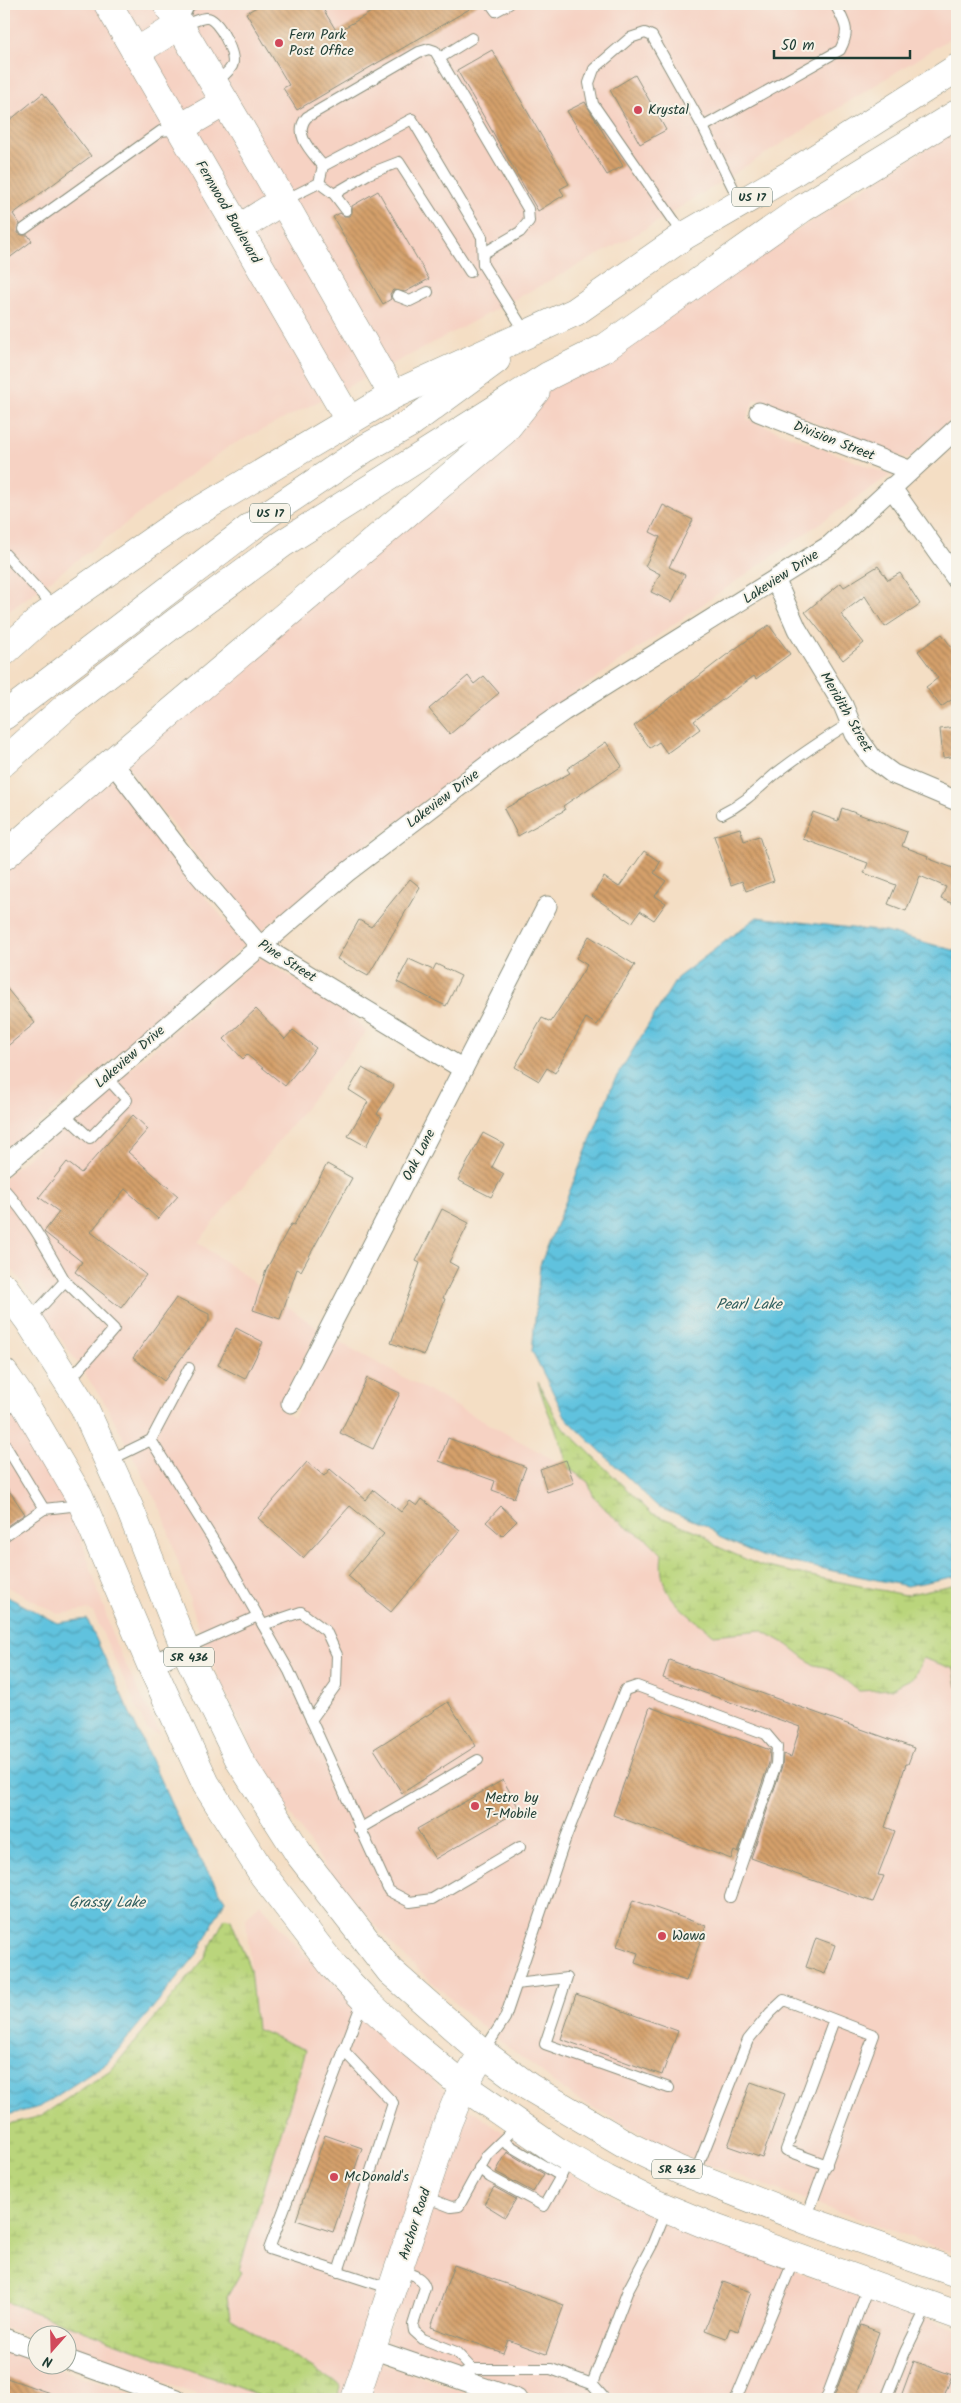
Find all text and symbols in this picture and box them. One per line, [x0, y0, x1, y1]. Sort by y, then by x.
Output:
place label: Fern Park Post Office [289, 24, 354, 62]
scale bar [774, 28, 910, 60]
text: 50 m [781, 34, 815, 58]
marker: Fern Park Post Office [273, 37, 285, 49]
place label: Krystal [648, 99, 689, 121]
marker: Krystal [632, 104, 644, 116]
street label: Fernwood Boulevard [189, 156, 267, 269]
road number: US 17 [732, 188, 772, 206]
street label: Division Street [790, 415, 879, 467]
road number: US 17 [250, 503, 290, 522]
street label: Lakeview Drive [739, 544, 824, 610]
street label: Meridith Street [814, 668, 878, 757]
street label: Lakeview Drive [402, 764, 485, 834]
street label: Pine Street [253, 934, 321, 988]
street label: Lakeview Drive [90, 1020, 171, 1094]
street label: Oak Lane [397, 1125, 442, 1185]
water label: Pearl Lake [716, 1293, 783, 1317]
road number: SR 436 [164, 1648, 214, 1666]
place label: Metro by T-Mobile [485, 1787, 539, 1825]
marker: Metro by T-Mobile [469, 1800, 481, 1812]
water label: Grassy Lake [69, 1891, 146, 1915]
place label: Wawa [672, 1925, 706, 1947]
marker: Wawa [656, 1930, 668, 1942]
road number: SR 436 [652, 2160, 702, 2178]
place label: McDonald's [344, 2166, 409, 2188]
marker: McDonald's [328, 2171, 340, 2183]
street label: Anchor Road [393, 2184, 437, 2263]
north arrow [28, 2326, 78, 2376]
text: N [40, 2349, 56, 2373]

